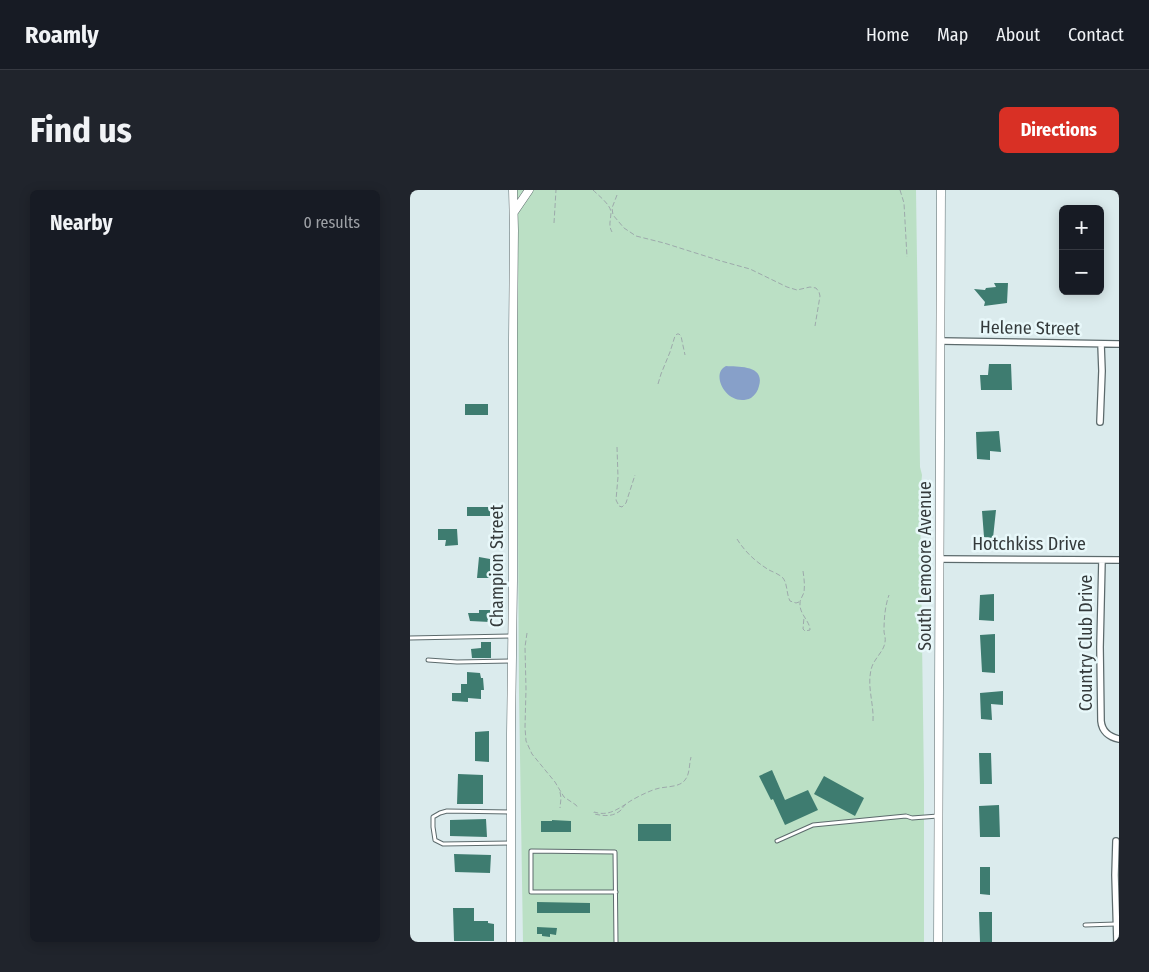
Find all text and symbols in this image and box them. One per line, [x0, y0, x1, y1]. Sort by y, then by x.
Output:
text: Roamly [25, 21, 99, 49]
text: Home [866, 24, 909, 46]
text: Map [937, 24, 968, 46]
text: About [996, 24, 1040, 46]
text: Contact [1068, 24, 1124, 46]
button: Directions [999, 107, 1119, 153]
text: Find us [30, 109, 132, 151]
map controls [1059, 205, 1104, 295]
button: + [1059, 205, 1104, 250]
text: Nearby [50, 210, 112, 236]
text: 0 results [303, 213, 360, 232]
button: − [1059, 250, 1104, 295]
street label: Helene Street [980, 316, 1080, 340]
street label: South Lemoore Avenue [914, 481, 936, 651]
street label: Champion Street [486, 505, 508, 627]
street label: Hotchkiss Drive [972, 533, 1086, 555]
street label: Country Club Drive [1075, 575, 1097, 711]

